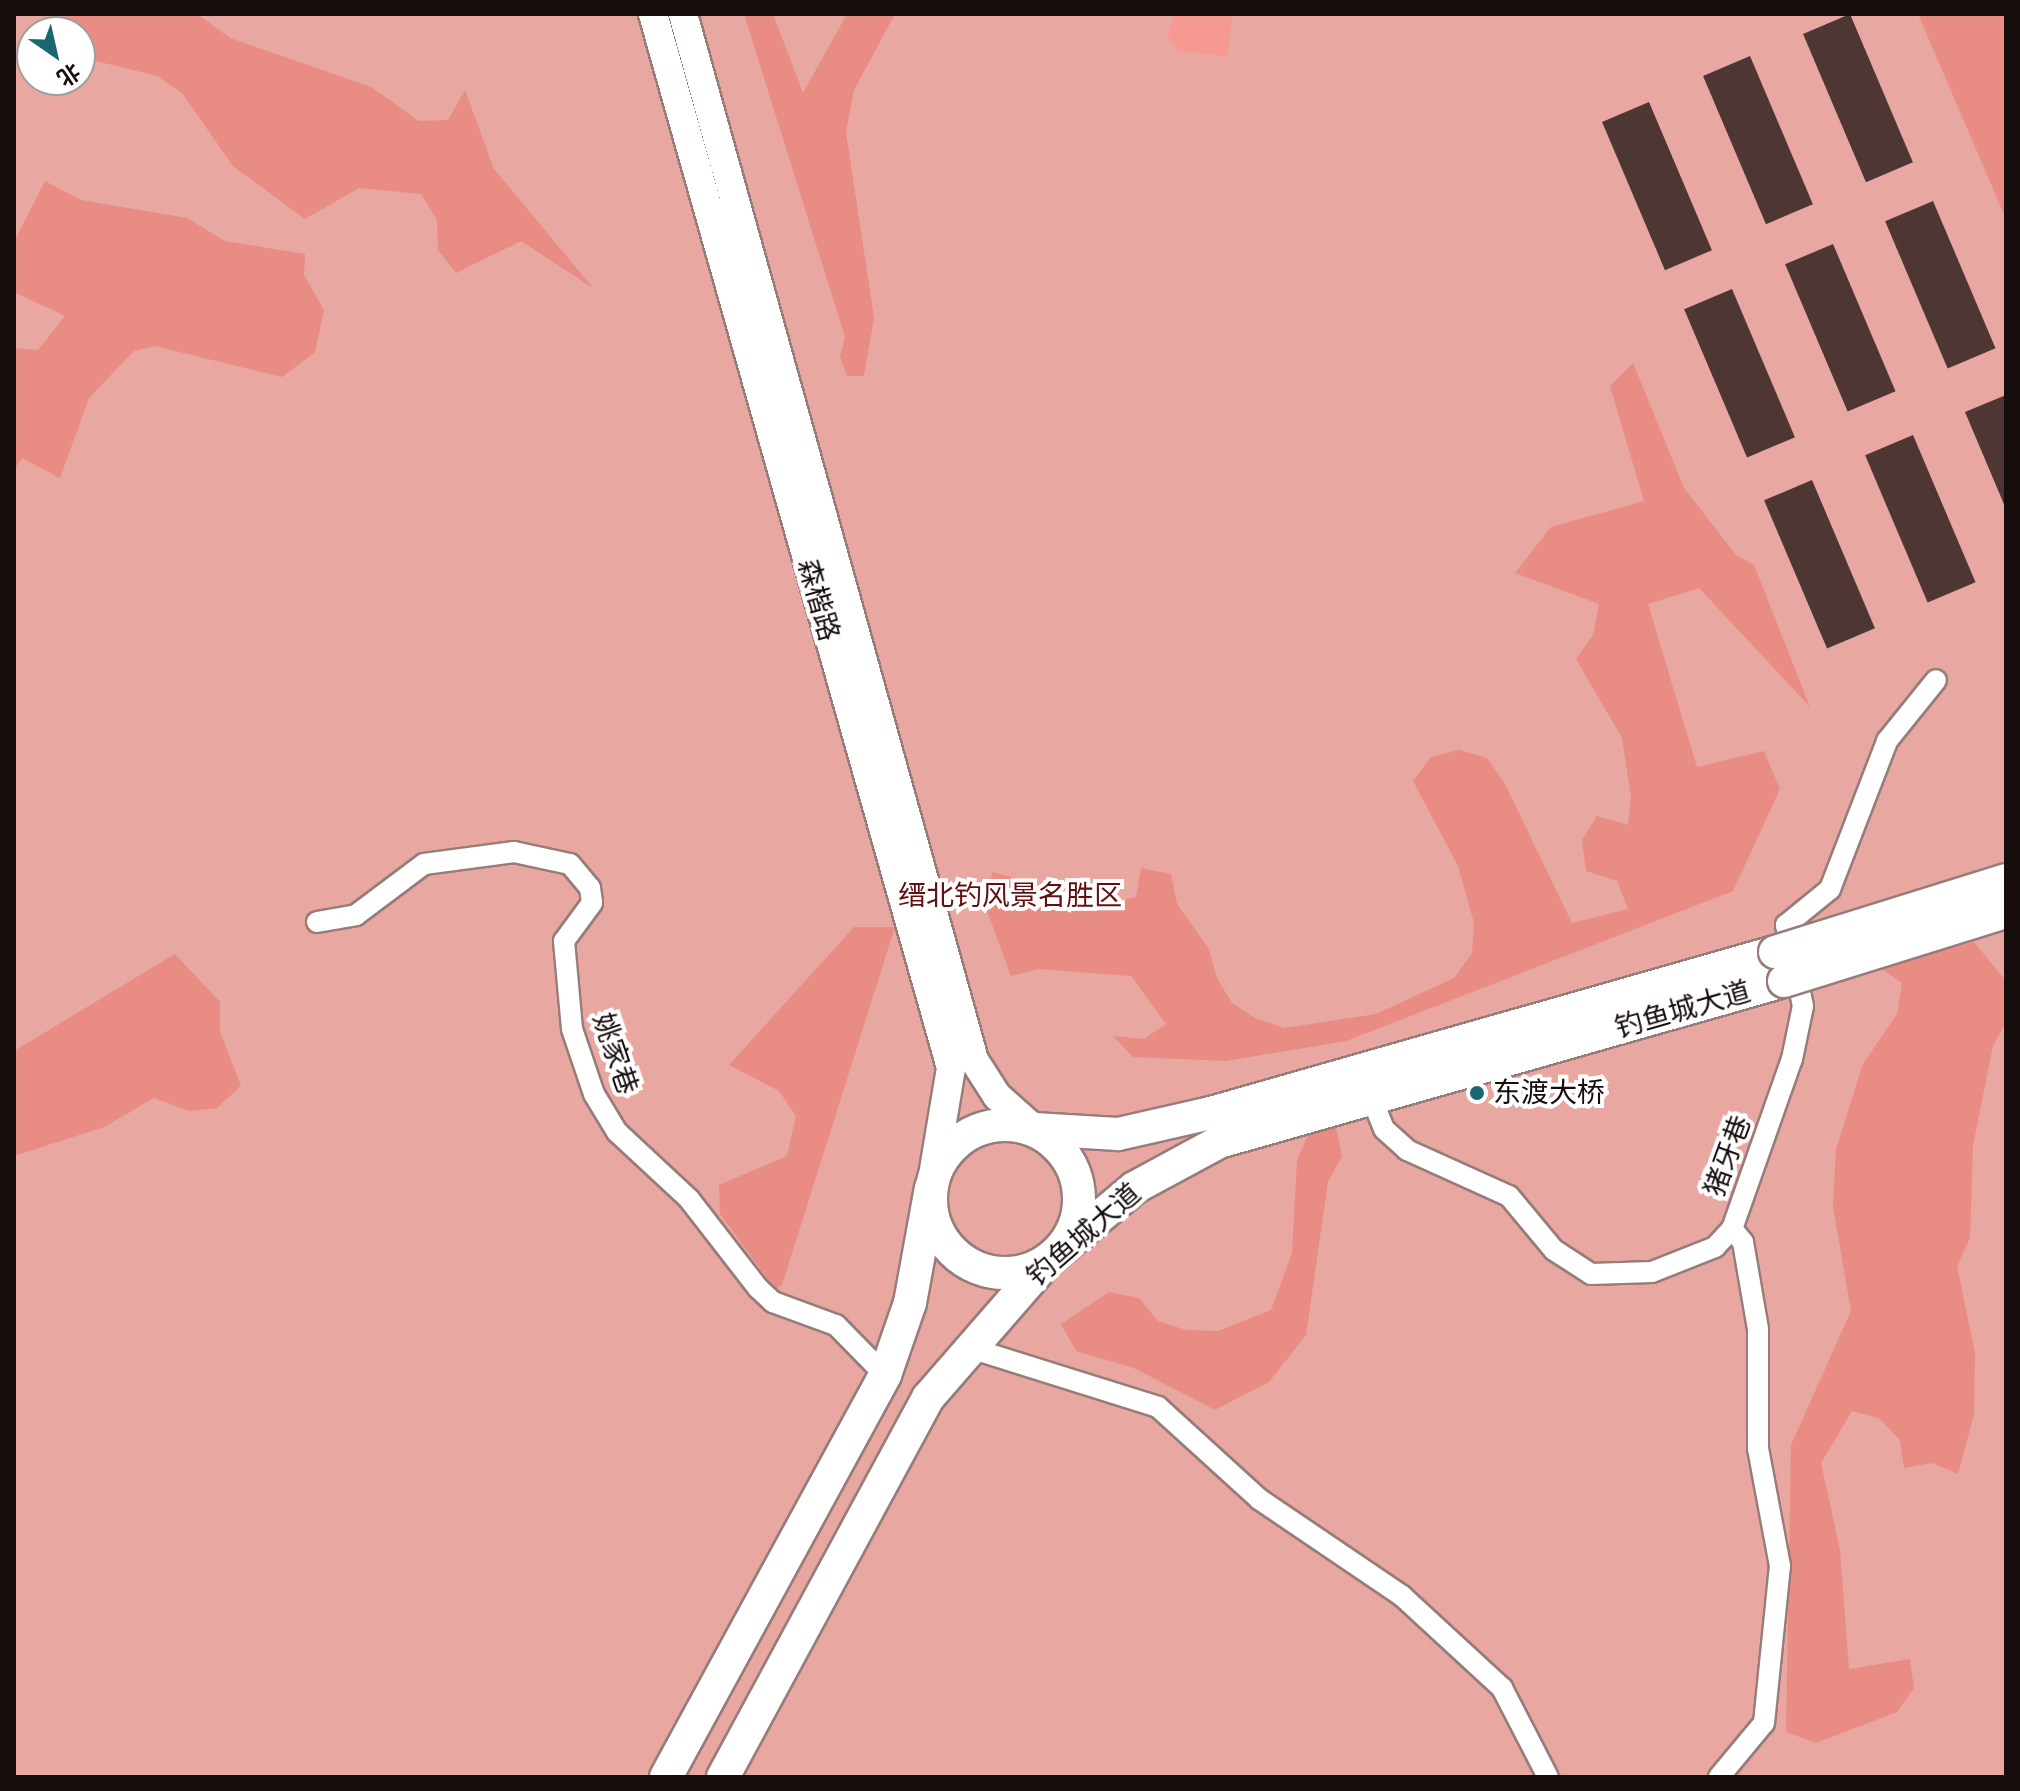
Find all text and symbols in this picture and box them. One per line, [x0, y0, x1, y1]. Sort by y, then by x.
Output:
north arrow [16, 16, 96, 96]
text: 北 [52, 58, 85, 91]
street label: 森楷路 [790, 555, 846, 645]
park label: 缙北钓风景名胜区 [898, 879, 1122, 913]
street label: 钓鱼城大道 [1611, 975, 1755, 1045]
street label: 姚家巷 [585, 1009, 645, 1099]
place label: 东渡大桥 [1493, 1076, 1605, 1110]
marker: 东渡大桥 [1468, 1084, 1486, 1102]
street label: 猪牙巷 [1698, 1111, 1758, 1201]
street label: 钓鱼城大道 [1020, 1176, 1148, 1294]

